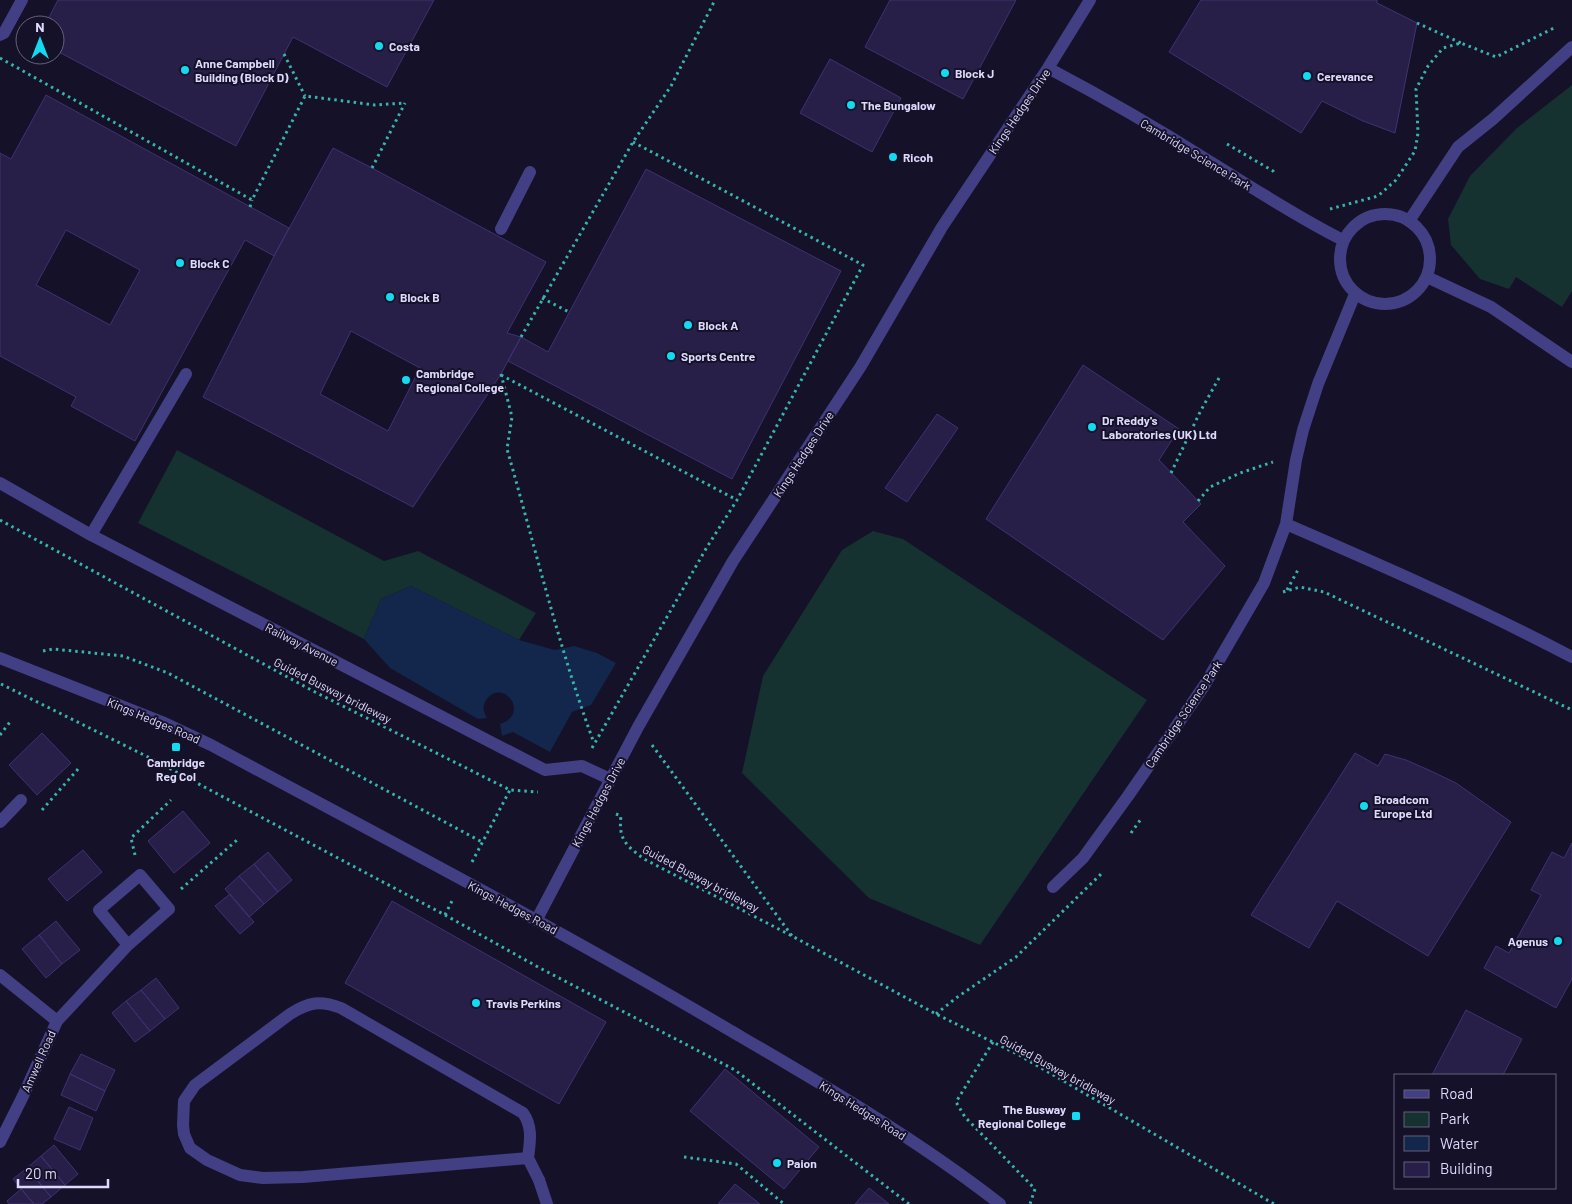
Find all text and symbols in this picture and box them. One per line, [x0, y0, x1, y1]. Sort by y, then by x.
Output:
north arrow [15, 15, 65, 65]
text: N [35, 18, 45, 35]
place label: Costa [389, 39, 420, 53]
marker: Costa [373, 40, 385, 52]
place label: Anne Campbell Building (Block D) [195, 56, 289, 84]
marker: Anne Campbell Building (Block D) [179, 64, 191, 76]
place label: Block J [955, 66, 994, 80]
street label: Kings Hedges Drive [985, 66, 1053, 156]
marker: Block J [939, 67, 951, 79]
place label: Cerevance [1317, 69, 1374, 83]
marker: Cerevance [1301, 70, 1313, 82]
place label: The Bungalow [861, 98, 936, 112]
marker: The Bungalow [845, 99, 857, 111]
street label: Cambridge Science Park [1138, 115, 1254, 193]
place label: Ricoh [903, 150, 933, 164]
marker: Ricoh [887, 151, 899, 163]
place label: Block C [190, 256, 230, 270]
marker: Block C [174, 257, 186, 269]
place label: Block B [400, 290, 440, 304]
marker: Block B [384, 291, 396, 303]
place label: Block A [698, 318, 738, 332]
marker: Block A [682, 319, 694, 331]
place label: Sports Centre [681, 349, 756, 363]
marker: Sports Centre [665, 350, 677, 362]
place label: Cambridge Regional College [416, 366, 505, 394]
marker: Cambridge Regional College [400, 374, 412, 386]
street label: Kings Hedges Drive [770, 408, 836, 500]
place label: Dr Reddy's Laboratories (UK) Ltd [1102, 413, 1217, 441]
marker: Dr Reddy's Laboratories (UK) Ltd [1086, 421, 1098, 433]
street label: Railway Avenue [263, 620, 341, 668]
street label: Guided Busway bridleway [272, 654, 395, 726]
street label: Cambridge Science Park [1142, 658, 1224, 770]
street label: Kings Hedges Road [105, 694, 203, 746]
marker: Cambridge Reg Col [170, 741, 182, 753]
place label: Cambridge Reg Col [147, 755, 205, 783]
street label: Kings Hedges Drive [568, 755, 628, 849]
place label: Broadcom Europe Ltd [1374, 792, 1433, 820]
marker: Broadcom Europe Ltd [1358, 800, 1370, 812]
street label: Guided Busway bridleway [640, 841, 762, 915]
street label: Kings Hedges Road [466, 877, 560, 937]
place label: Agenus [1508, 934, 1548, 948]
marker: Agenus [1552, 935, 1564, 947]
place label: Travis Perkins [486, 996, 561, 1010]
marker: Travis Perkins [470, 997, 482, 1009]
street label: Amwell Road [18, 1028, 58, 1094]
street label: Guided Busway bridleway [998, 1031, 1119, 1107]
legend [1394, 1074, 1557, 1189]
street label: Kings Hedges Road [817, 1078, 909, 1142]
text: Road [1440, 1084, 1473, 1102]
place label: The Busway Regional College [978, 1102, 1066, 1130]
text: Park [1440, 1109, 1470, 1127]
marker: The Busway Regional College [1070, 1110, 1082, 1122]
text: Water [1440, 1134, 1479, 1152]
scale bar [18, 1156, 108, 1188]
place label: Paion [787, 1156, 817, 1170]
marker: Paion [771, 1157, 783, 1169]
text: Building [1440, 1159, 1493, 1177]
text: 20 m [25, 1164, 57, 1182]

